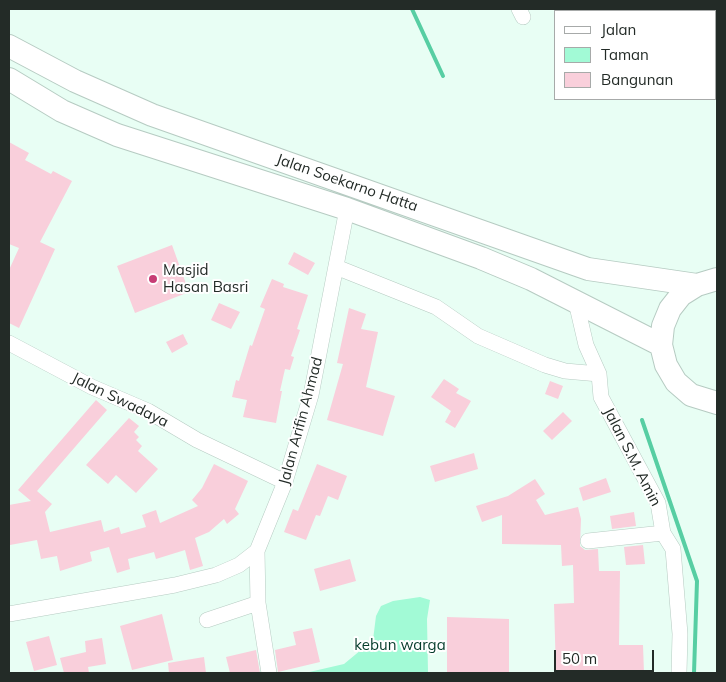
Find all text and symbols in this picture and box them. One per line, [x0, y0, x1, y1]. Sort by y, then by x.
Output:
legend [554, 10, 716, 100]
text: Jalan [601, 20, 636, 39]
text: Taman [601, 45, 649, 64]
text: Bangunan [601, 70, 673, 89]
street label: Jalan Soekarno Hatta [274, 150, 420, 216]
place label: Masjid Hasan Basri [163, 261, 248, 296]
marker: Masjid Hasan Basri [147, 273, 159, 285]
street label: Jalan Arifin Ahmad [275, 355, 327, 487]
street label: Jalan Swadaya [69, 369, 171, 431]
street label: Jalan S.M. Amin [599, 405, 665, 509]
park label: kebun warga [354, 636, 446, 654]
scale bar [556, 640, 656, 672]
text: 50 m [562, 649, 597, 668]

